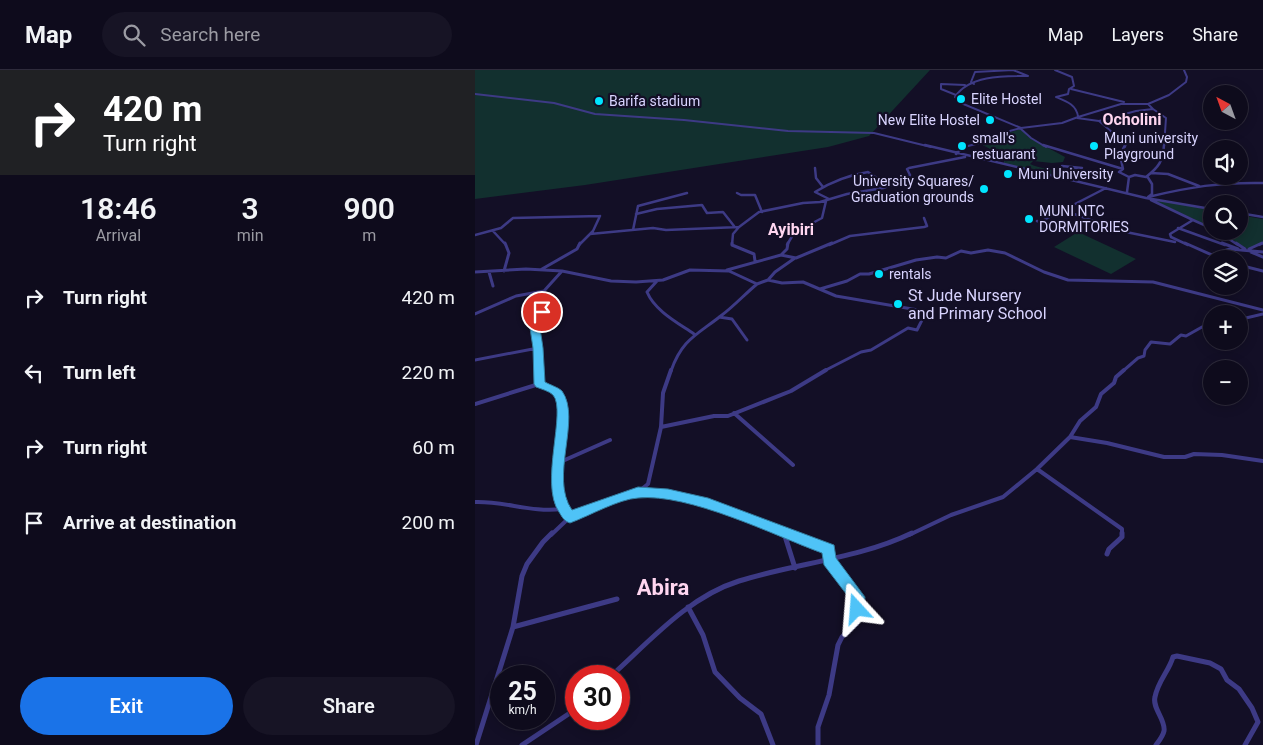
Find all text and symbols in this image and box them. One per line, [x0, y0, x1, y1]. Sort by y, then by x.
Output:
search box [102, 12, 452, 57]
text: Map [25, 21, 72, 49]
icon: search [120, 21, 148, 49]
text: Search here [160, 23, 260, 46]
text: Map [1048, 24, 1083, 45]
text: Layers [1111, 24, 1164, 45]
text: Share [1192, 24, 1238, 45]
north arrow [1203, 85, 1247, 130]
map controls [1203, 85, 1248, 405]
text: 420 m [103, 89, 202, 130]
icon: right [20, 90, 85, 155]
place label: Elite Hostel [971, 91, 1042, 107]
place label: Barifa stadium [609, 93, 700, 109]
marker: Elite Hostel [955, 93, 967, 105]
marker: Barifa stadium [593, 95, 605, 107]
district label: Ocholini [1102, 110, 1162, 129]
place label: New Elite Hostel [878, 112, 980, 128]
marker: New Elite Hostel [984, 114, 996, 126]
place label: small's restuarant [972, 130, 1036, 162]
place label: Muni university Playground [1104, 130, 1198, 162]
text: Turn right [103, 131, 197, 156]
marker: small's restuarant [956, 140, 968, 152]
marker: Muni university Playground [1088, 140, 1100, 152]
button: sound [1203, 140, 1248, 185]
place label: Muni University [1018, 166, 1114, 182]
marker: Muni University [1002, 168, 1014, 180]
place label: University Squares/ Graduation grounds [851, 173, 974, 205]
marker: University Squares/ Graduation grounds [978, 183, 990, 195]
text: 18:46 [80, 191, 157, 226]
text: 3 [242, 191, 259, 226]
text: 900 [344, 191, 395, 226]
button: search [1203, 195, 1248, 240]
place label: MUNI NTC DORMITORIES [1039, 203, 1129, 235]
marker: MUNI NTC DORMITORIES [1023, 213, 1035, 225]
district label: Ayibiri [768, 220, 814, 239]
text: Arrival [96, 226, 141, 245]
text: min [237, 226, 264, 245]
text: m [362, 226, 376, 245]
button: layers [1203, 250, 1248, 295]
place label: rentals [889, 266, 932, 282]
marker: rentals [873, 268, 885, 280]
icon: right [20, 284, 48, 312]
text: Turn right [63, 286, 147, 309]
text: 420 m [402, 286, 455, 309]
place label: St Jude Nursery and Primary School [908, 286, 1047, 323]
pin [521, 291, 563, 333]
icon: arrive [528, 298, 556, 326]
marker: St Jude Nursery and Primary School [892, 298, 904, 310]
button: + [1203, 305, 1248, 350]
icon: left [20, 359, 48, 387]
button: − [1203, 360, 1248, 405]
text: Turn left [63, 361, 136, 384]
text: 220 m [402, 361, 455, 384]
icon: right [20, 434, 48, 462]
text: Turn right [63, 436, 147, 459]
text: 60 m [412, 436, 455, 459]
icon: arrive [20, 509, 48, 537]
text: Arrive at destination [63, 511, 236, 534]
text: 200 m [402, 511, 455, 534]
district label: Abira [637, 575, 689, 600]
position arrow [830, 582, 882, 634]
speed limit sign: 30 [565, 665, 630, 730]
button: Exit [20, 677, 233, 735]
button: Share [243, 677, 455, 735]
text: 25 [508, 677, 537, 706]
text: km/h [508, 703, 537, 717]

